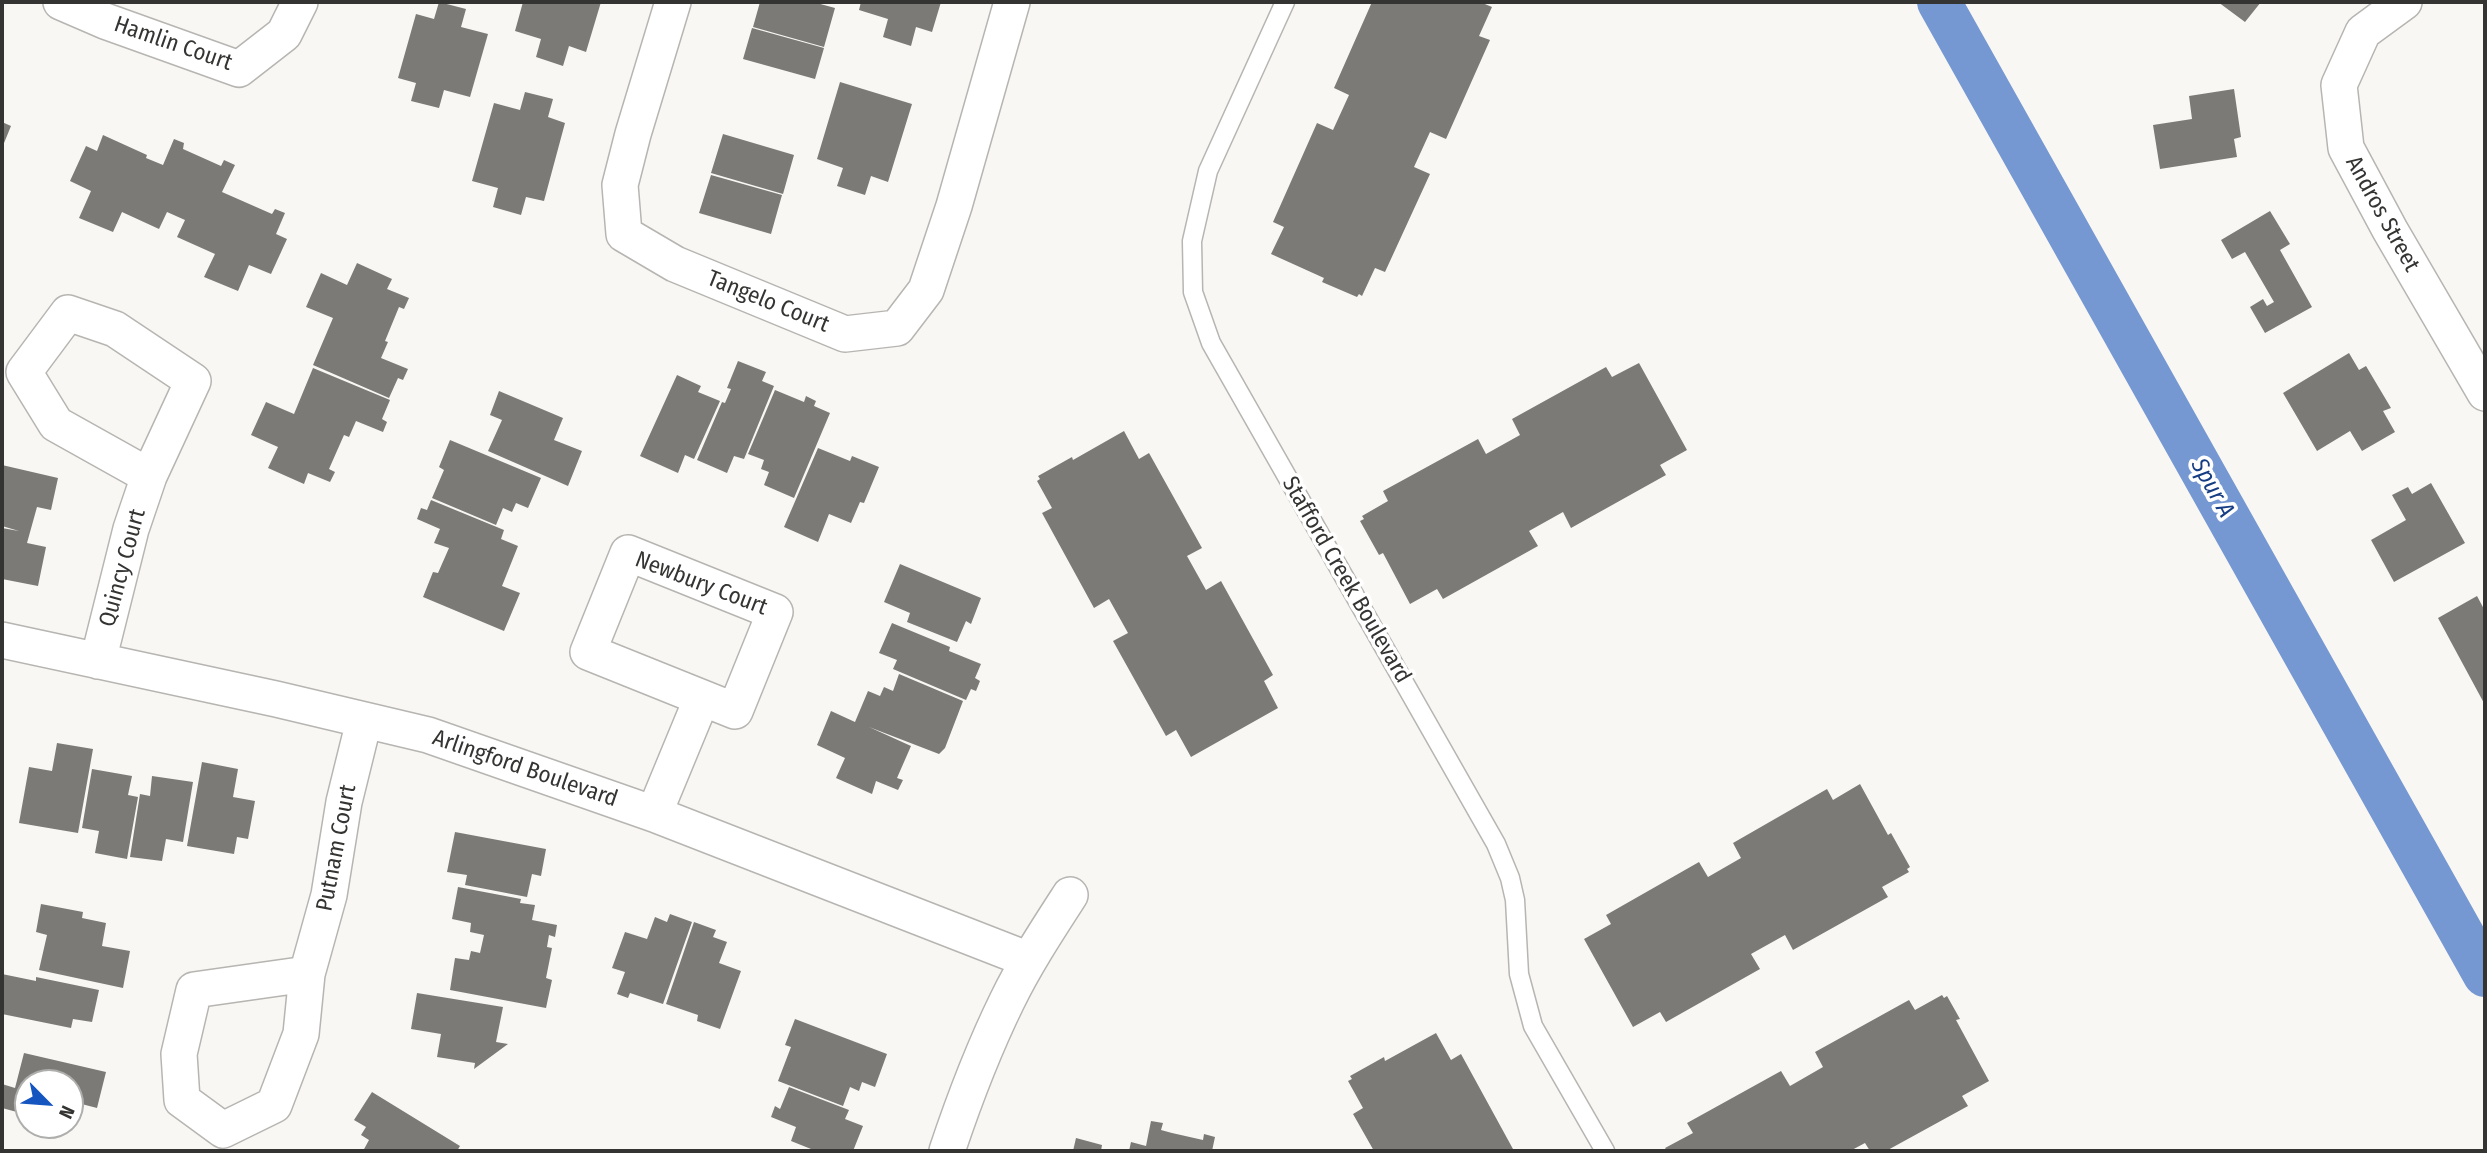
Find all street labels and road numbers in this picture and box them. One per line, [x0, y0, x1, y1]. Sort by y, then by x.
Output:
street label: Hamlin Court [110, 11, 236, 77]
street label: Andros Street [2339, 151, 2425, 277]
street label: Tangelo Court [703, 265, 833, 339]
street label: Stafford Creek Boulevard [1276, 472, 1416, 688]
street label: Quincy Court [94, 506, 152, 630]
street label: Newbury Court [631, 546, 771, 622]
street label: Arlingford Boulevard [429, 724, 621, 814]
street label: Putnam Court [311, 782, 363, 914]

